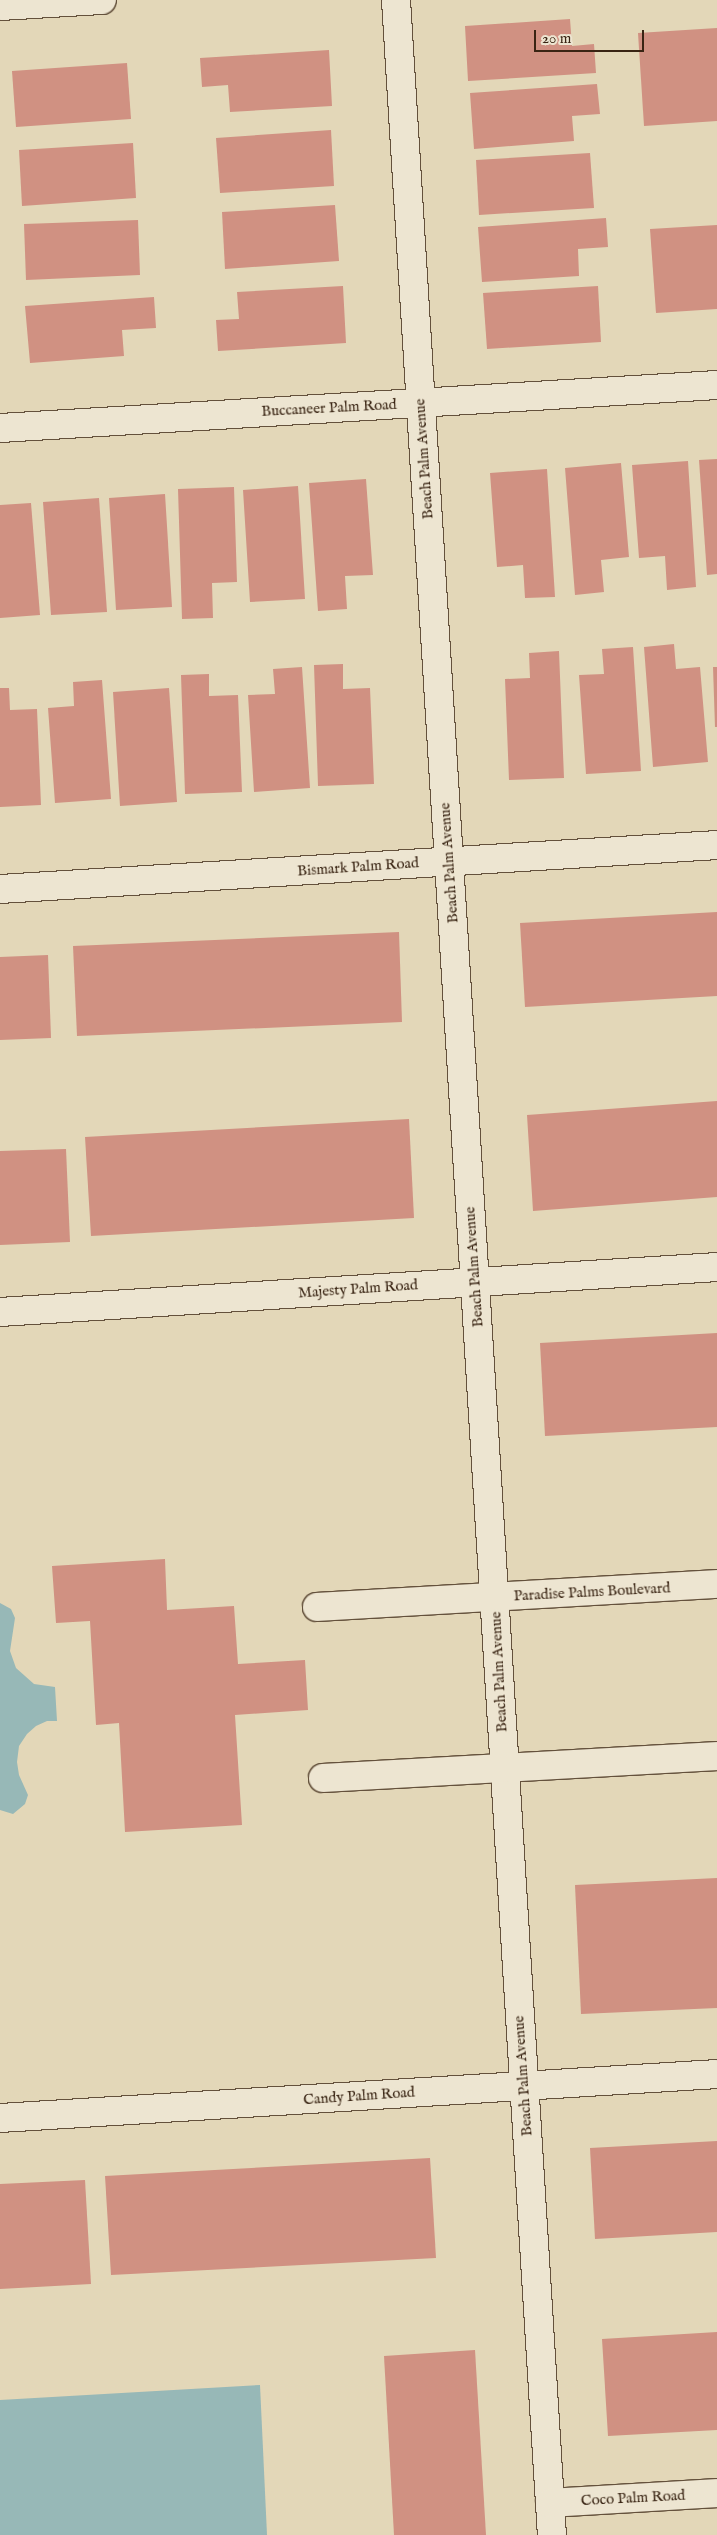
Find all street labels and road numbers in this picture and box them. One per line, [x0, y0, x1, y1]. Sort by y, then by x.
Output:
street label: Buccaneer Palm Road [261, 395, 397, 421]
street label: Beach Palm Avenue [411, 398, 437, 520]
street label: Beach Palm Avenue [436, 802, 462, 924]
street label: Bismark Palm Road [297, 854, 419, 880]
street label: Beach Palm Avenue [461, 1206, 487, 1328]
street label: Majesty Palm Road [297, 1276, 419, 1302]
street label: Paradise Palms Boulevard [513, 1579, 671, 1605]
street label: Beach Palm Avenue [487, 1611, 511, 1733]
street label: Beach Palm Avenue [510, 2015, 536, 2137]
street label: Candy Palm Road [303, 2083, 415, 2109]
street label: Coco Palm Road [580, 2486, 686, 2510]

